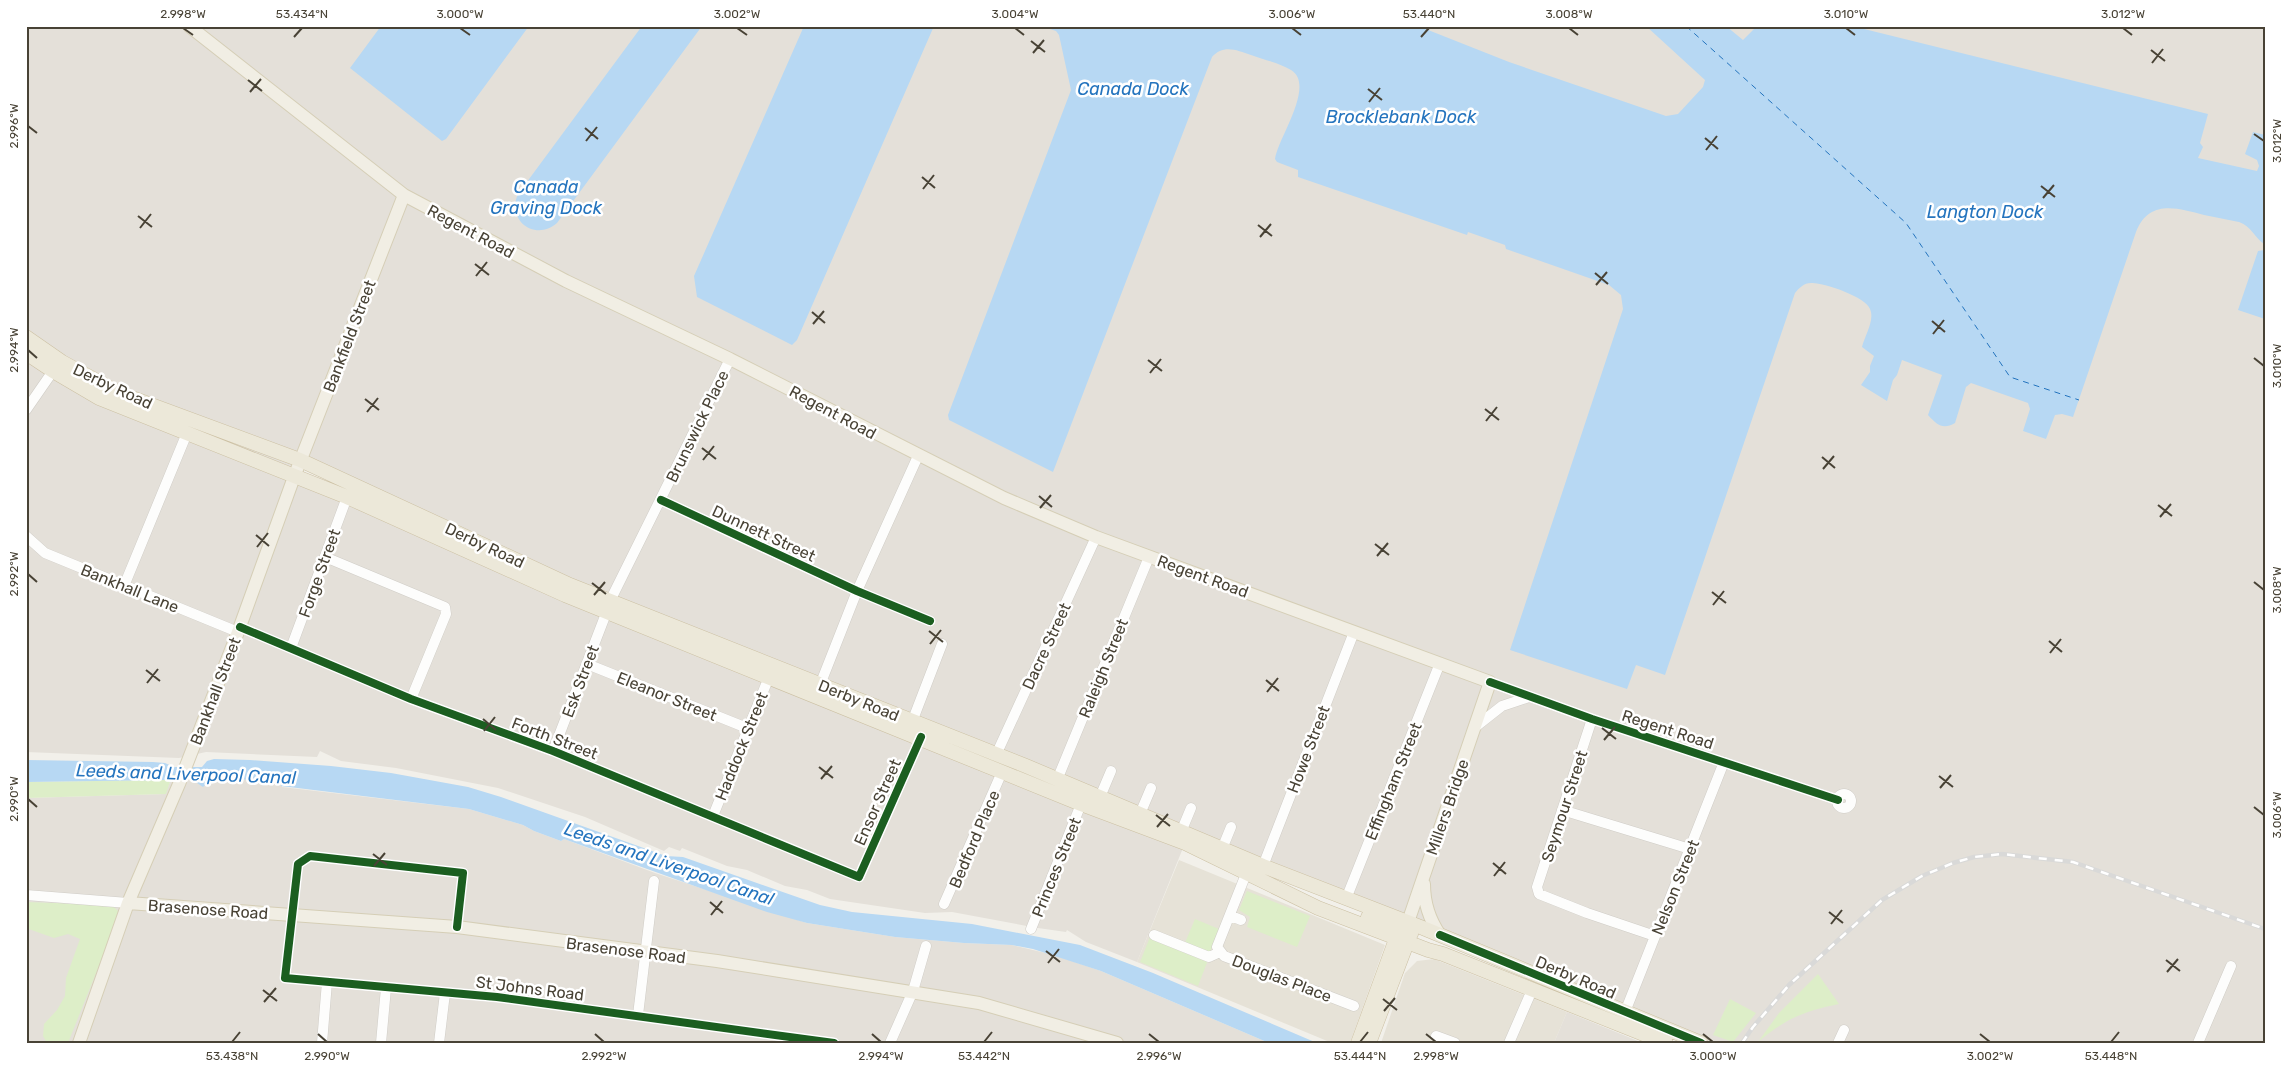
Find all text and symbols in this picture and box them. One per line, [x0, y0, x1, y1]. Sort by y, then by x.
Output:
text: 2.998°W [160, 7, 206, 21]
text: 53.434°N [276, 7, 328, 21]
text: 3.000°W [436, 7, 484, 21]
text: 3.002°W [714, 7, 761, 21]
text: 3.004°W [991, 7, 1039, 21]
text: 3.006°W [1269, 7, 1316, 21]
text: 53.440°N [1403, 7, 1455, 21]
text: 3.008°W [1545, 7, 1593, 21]
text: 3.010°W [1824, 7, 1869, 21]
text: 3.012°W [2101, 7, 2145, 21]
water label: Canada Dock [1077, 78, 1190, 100]
text: 2.996°W [7, 103, 21, 149]
water label: Brocklebank Dock [1326, 106, 1477, 128]
text: 3.012°W [2270, 119, 2284, 163]
water label: Canada Graving Dock [490, 176, 603, 219]
street label: Regent Road [424, 201, 517, 262]
water label: Langton Dock [1927, 201, 2044, 223]
street label: Bankfield Street [319, 277, 380, 395]
text: 2.994°W [7, 327, 21, 373]
text: 3.010°W [2270, 343, 2284, 388]
street label: Derby Road [70, 360, 156, 413]
street label: Brunswick Place [662, 367, 733, 485]
street label: Regent Road [786, 382, 879, 443]
street label: Dunnett Street [709, 501, 818, 566]
street label: Derby Road [442, 519, 528, 572]
street label: Forge Street [295, 526, 344, 620]
text: 2.992°W [7, 551, 21, 597]
street label: Regent Road [1155, 551, 1251, 602]
street label: Bankhall Lane [78, 560, 182, 617]
text: 3.008°W [2270, 566, 2284, 614]
street label: Dacre Street [1018, 600, 1075, 693]
street label: Raleigh Street [1075, 616, 1132, 721]
street label: Bankhall Street [186, 635, 245, 748]
street label: Esk Street [558, 642, 603, 720]
street label: Eleanor Street [614, 668, 720, 725]
street label: Derby Road [816, 676, 902, 725]
street label: Haddock Street [711, 689, 772, 803]
street label: Howe Street [1283, 703, 1334, 796]
street label: Regent Road [1619, 706, 1716, 753]
street label: Forth Street [509, 713, 601, 764]
street label: Effingham Street [1361, 719, 1426, 843]
street label: Seymour Street [1537, 748, 1591, 864]
street label: Ensor Street [850, 756, 905, 848]
street label: Millers Bridge [1422, 757, 1473, 858]
water label: Leeds and Liverpool Canal [76, 759, 297, 789]
text: 2.990°W [7, 776, 21, 822]
street label: Bedford Place [945, 787, 1004, 891]
text: 3.006°W [2270, 791, 2284, 838]
street label: Princes Street [1028, 814, 1085, 920]
water label: Leeds and Liverpool Canal [561, 818, 777, 910]
street label: Nelson Street [1648, 837, 1703, 938]
street label: Brasenose Road [147, 896, 269, 923]
street label: Brasenose Road [565, 934, 687, 967]
street label: Douglas Place [1229, 951, 1334, 1006]
street label: Derby Road [1533, 952, 1619, 1003]
street label: St Johns Road [475, 972, 585, 1005]
text: 53.438°N [206, 1049, 258, 1063]
text: 2.990°W [304, 1049, 350, 1063]
text: 2.992°W [581, 1049, 627, 1063]
text: 2.994°W [858, 1049, 904, 1063]
text: 53.442°N [958, 1049, 1010, 1063]
text: 2.996°W [1136, 1049, 1182, 1063]
text: 53.444°N [1334, 1049, 1386, 1063]
text: 2.998°W [1413, 1049, 1459, 1063]
text: 3.000°W [1689, 1049, 1737, 1063]
text: 3.002°W [1967, 1049, 2014, 1063]
text: 53.448°N [2085, 1049, 2137, 1063]

